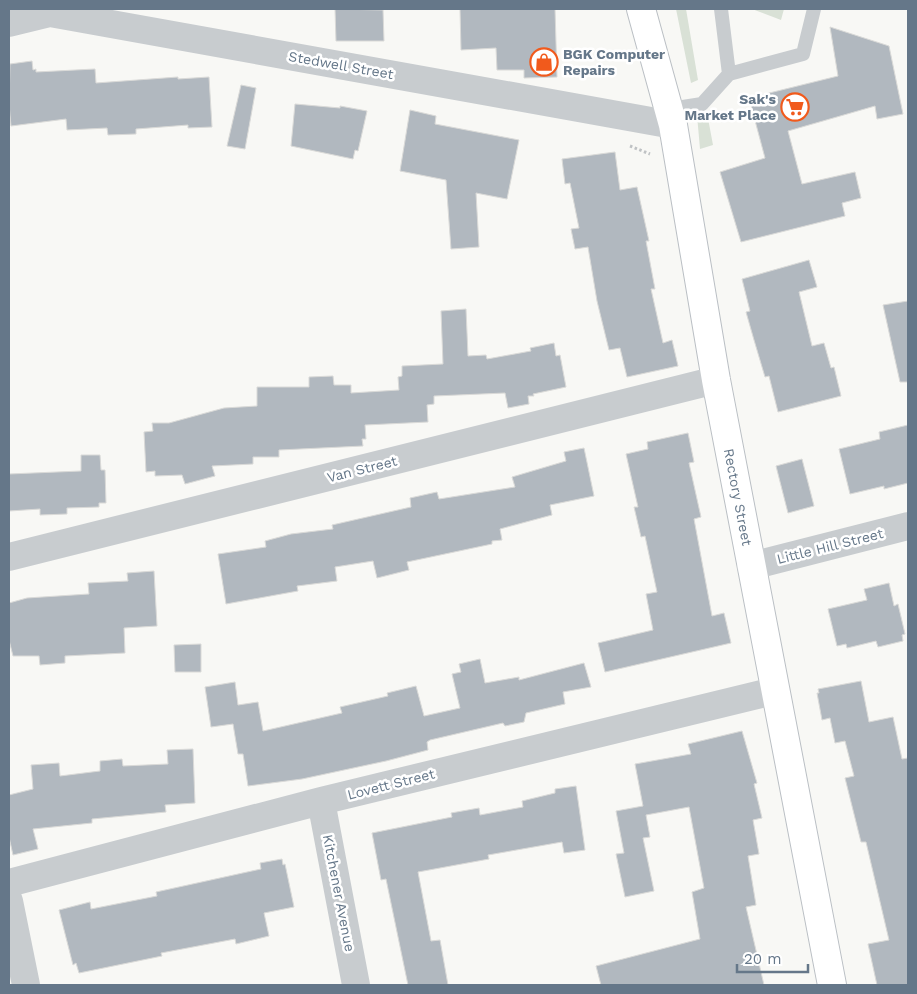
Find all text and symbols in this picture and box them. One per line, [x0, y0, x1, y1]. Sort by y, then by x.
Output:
place label: BGK Computer Repairs [563, 46, 665, 78]
shop icon: BGK Computer Repairs [529, 47, 559, 77]
street label: Stedwell Street [287, 48, 395, 82]
place label: Sak's Market Place [685, 91, 777, 123]
supermarket icon: Sak's Market Place [780, 92, 810, 122]
street label: Rectory Street [721, 447, 755, 547]
street label: Van Street [325, 453, 399, 485]
street label: Little Hill Street [775, 525, 885, 567]
street label: Lovett Street [346, 765, 436, 803]
street label: Kitchener Avenue [320, 833, 358, 953]
scale bar [737, 942, 808, 974]
text: 20 m [744, 950, 782, 968]

